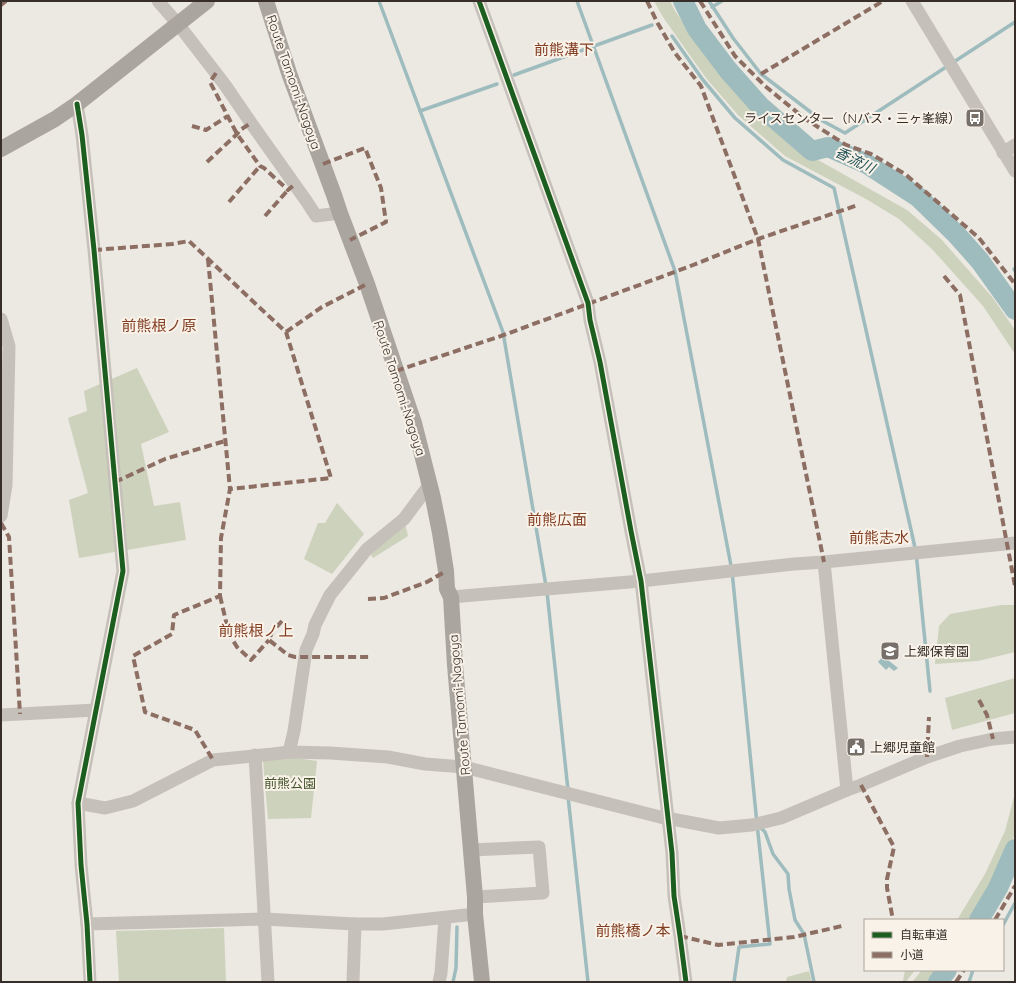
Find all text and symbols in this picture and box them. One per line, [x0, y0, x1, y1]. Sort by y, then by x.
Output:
street label: Route Tamomi-Nagoya [263, 13, 325, 151]
district label: 前熊溝下 [534, 40, 594, 59]
bus stop icon: ライスセンター（Nバス・三ヶ峯線） [964, 107, 986, 129]
place label: ライスセンター（Nバス・三ヶ峯線） [744, 110, 961, 126]
water label: 香流川 [832, 143, 880, 178]
district label: 前熊根ノ原 [121, 316, 197, 335]
street label: Route Tamomi-Nagoya [371, 318, 429, 458]
district label: 前熊広面 [527, 510, 587, 529]
district label: 前熊志水 [849, 528, 909, 547]
district label: 前熊根ノ上 [218, 621, 294, 640]
street label: Route Tamomi-Nagoya [445, 634, 473, 776]
school or university icon: 上郷保育園 [879, 640, 901, 662]
place label: 上郷保育園 [904, 643, 969, 659]
public building icon: 上郷児童館 [845, 736, 867, 758]
place label: 上郷児童館 [870, 739, 935, 755]
park label: 前熊公園 [264, 775, 316, 791]
legend [864, 919, 1004, 971]
district label: 前熊橋ノ本 [595, 921, 671, 940]
text: 自転車道 [900, 927, 948, 942]
text: 小道 [900, 947, 924, 962]

